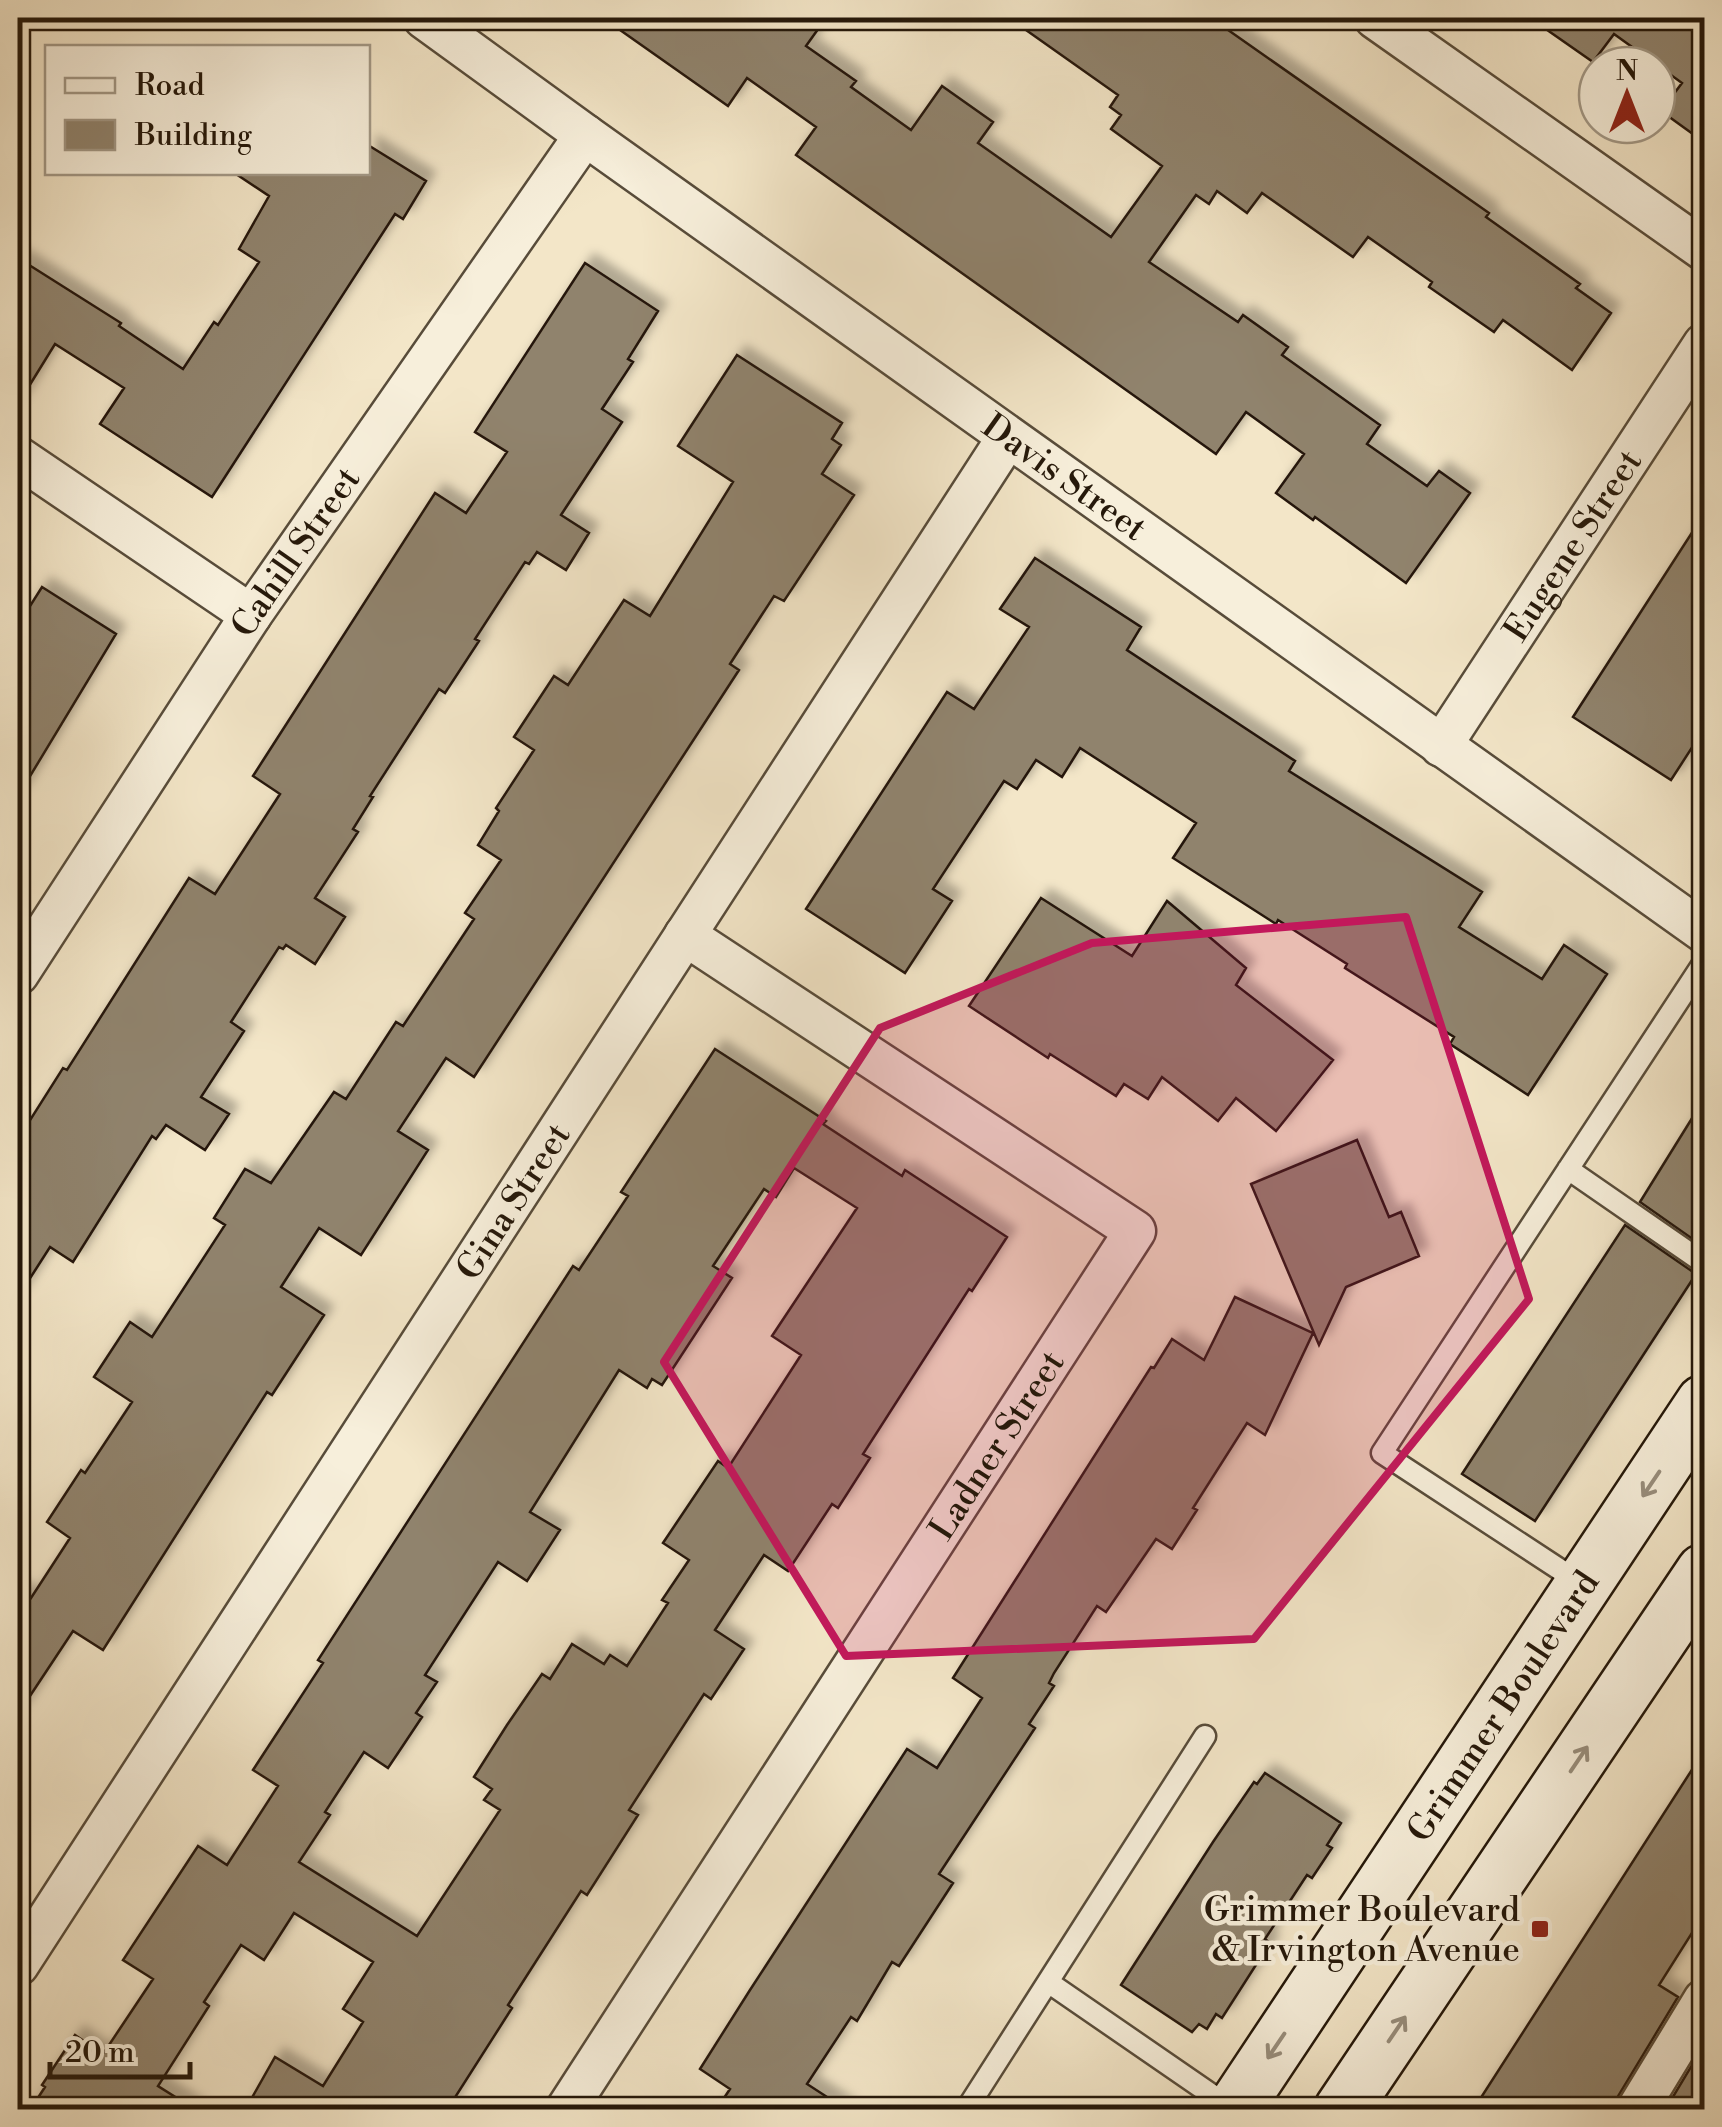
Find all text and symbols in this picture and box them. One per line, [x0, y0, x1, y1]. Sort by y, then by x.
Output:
legend [45, 45, 370, 175]
north arrow [1577, 45, 1677, 145]
text: N [1616, 54, 1638, 89]
text: Road [135, 67, 205, 105]
text: Building [134, 117, 253, 155]
street label: Davis Street [973, 405, 1154, 551]
street label: Eugene Street [1495, 442, 1652, 650]
street label: Cahill Street [222, 459, 370, 646]
street label: Gina Street [448, 1116, 581, 1289]
street label: Ladner Street [921, 1343, 1075, 1549]
one-way arrow [1640, 1470, 1661, 1498]
street label: Grimmer Boulevard [1398, 1563, 1609, 1851]
one-way arrow [1568, 1746, 1589, 1774]
place label: Grimmer Boulevard & Irvington Avenue [1204, 1889, 1520, 1972]
marker: Grimmer Boulevard & Irvington Avenue [1529, 1918, 1551, 1940]
one-way arrow [1386, 2015, 1407, 2043]
scale bar [50, 2017, 190, 2079]
one-way arrow [1265, 2032, 1286, 2060]
text: 20 m [65, 2034, 134, 2072]

